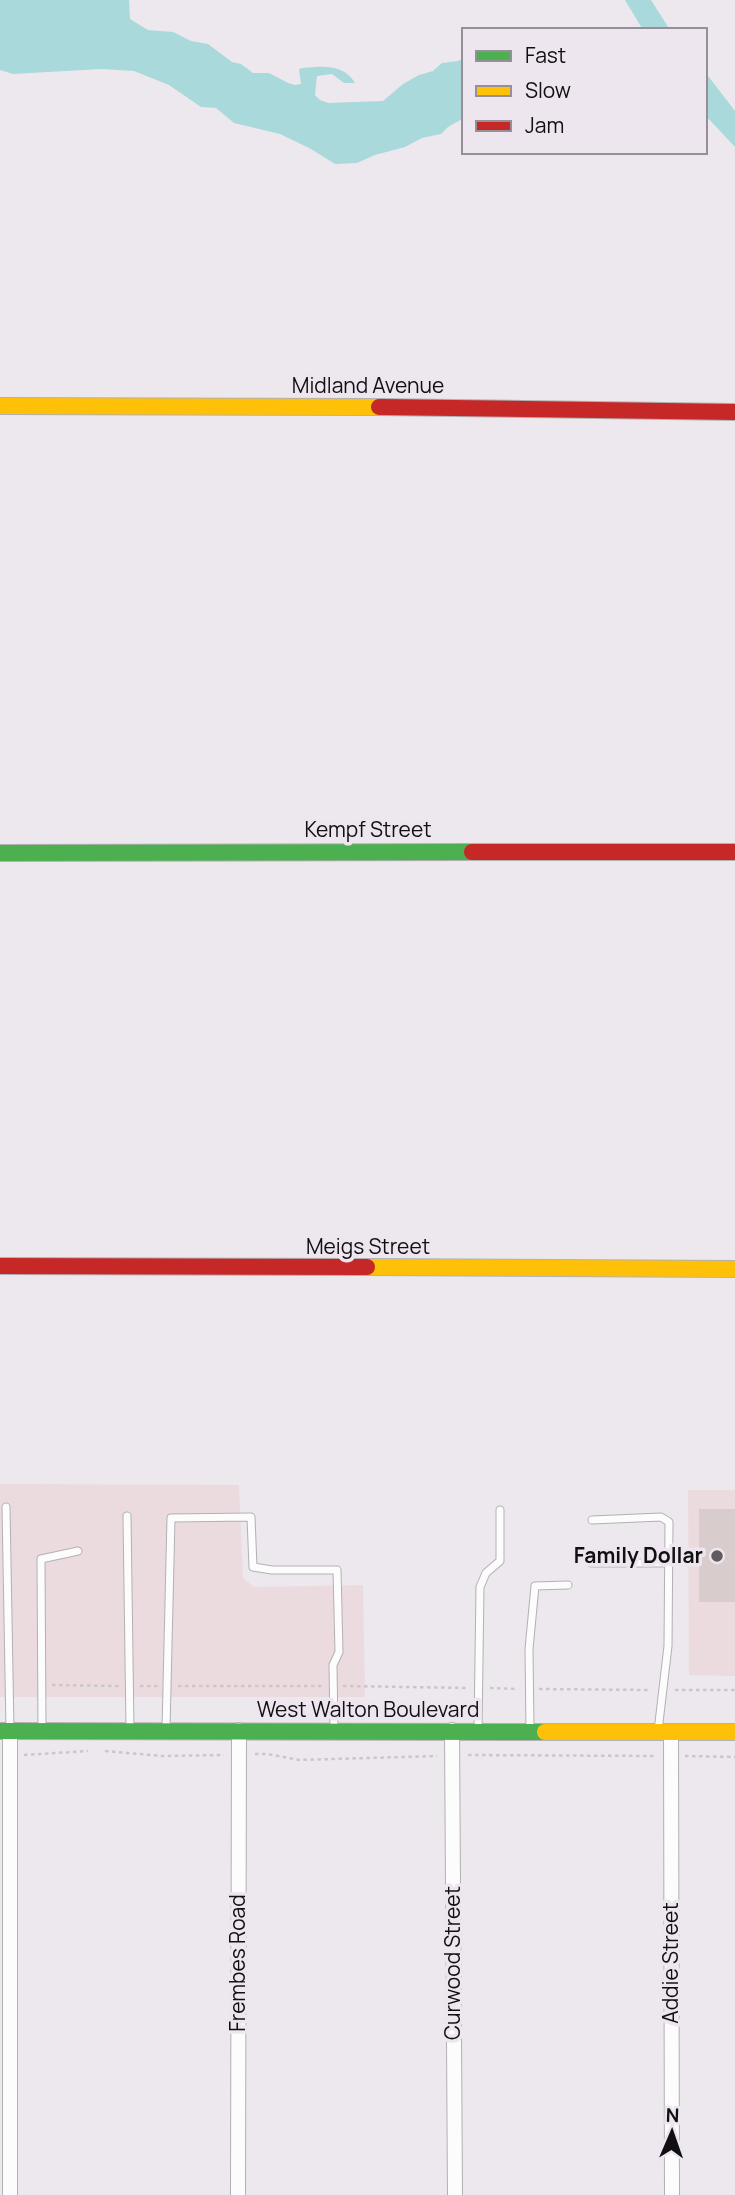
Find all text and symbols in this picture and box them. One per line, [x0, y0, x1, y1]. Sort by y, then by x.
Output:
legend [462, 28, 707, 154]
text: Fast [525, 41, 566, 69]
text: Slow [525, 76, 571, 104]
text: Jam [525, 111, 564, 139]
street label: Midland Avenue [292, 371, 444, 399]
street label: Kempf Street [304, 815, 432, 843]
street label: Meigs Street [306, 1232, 430, 1260]
place label: Family Dollar [574, 1541, 703, 1569]
marker: Family Dollar [709, 1548, 725, 1564]
street label: West Walton Boulevard [257, 1695, 479, 1723]
street label: Curwood Street [438, 1886, 466, 2040]
street label: Frembes Road [223, 1894, 251, 2032]
street label: Addie Street [656, 1902, 684, 2024]
north arrow [637, 2097, 707, 2167]
text: N [665, 2102, 680, 2128]

